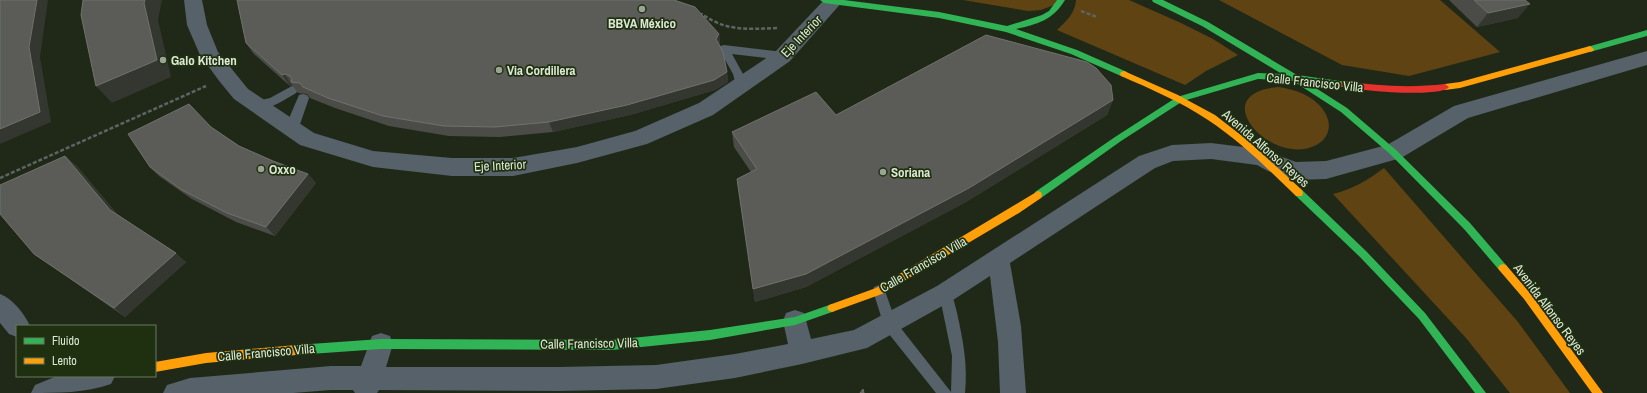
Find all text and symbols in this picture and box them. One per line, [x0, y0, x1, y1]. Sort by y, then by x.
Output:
marker: BBVA México [637, 4, 647, 14]
street label: Eje Interior [777, 11, 826, 61]
place label: BBVA México [608, 15, 676, 32]
place label: Galo Kitchen [171, 52, 237, 69]
marker: Galo Kitchen [158, 55, 168, 65]
place label: Via Cordillera [507, 62, 576, 79]
marker: Via Cordillera [494, 65, 504, 75]
street label: Calle Francisco Villa [1266, 69, 1364, 96]
street label: Avenida Alfonso Reyes [1218, 105, 1313, 191]
street label: Eje Interior [474, 156, 527, 175]
place label: Oxxo [269, 161, 296, 178]
marker: Oxxo [256, 164, 266, 174]
place label: Soriana [891, 164, 930, 181]
marker: Soriana [878, 167, 888, 177]
street label: Calle Francisco Villa [877, 233, 970, 296]
street label: Avenida Alfonso Reyes [1509, 259, 1590, 358]
legend [16, 325, 156, 377]
text: Fluido [52, 333, 79, 349]
street label: Calle Francisco Villa [540, 334, 638, 353]
street label: Calle Francisco Villa [217, 340, 315, 365]
text: Lento [52, 353, 77, 369]

